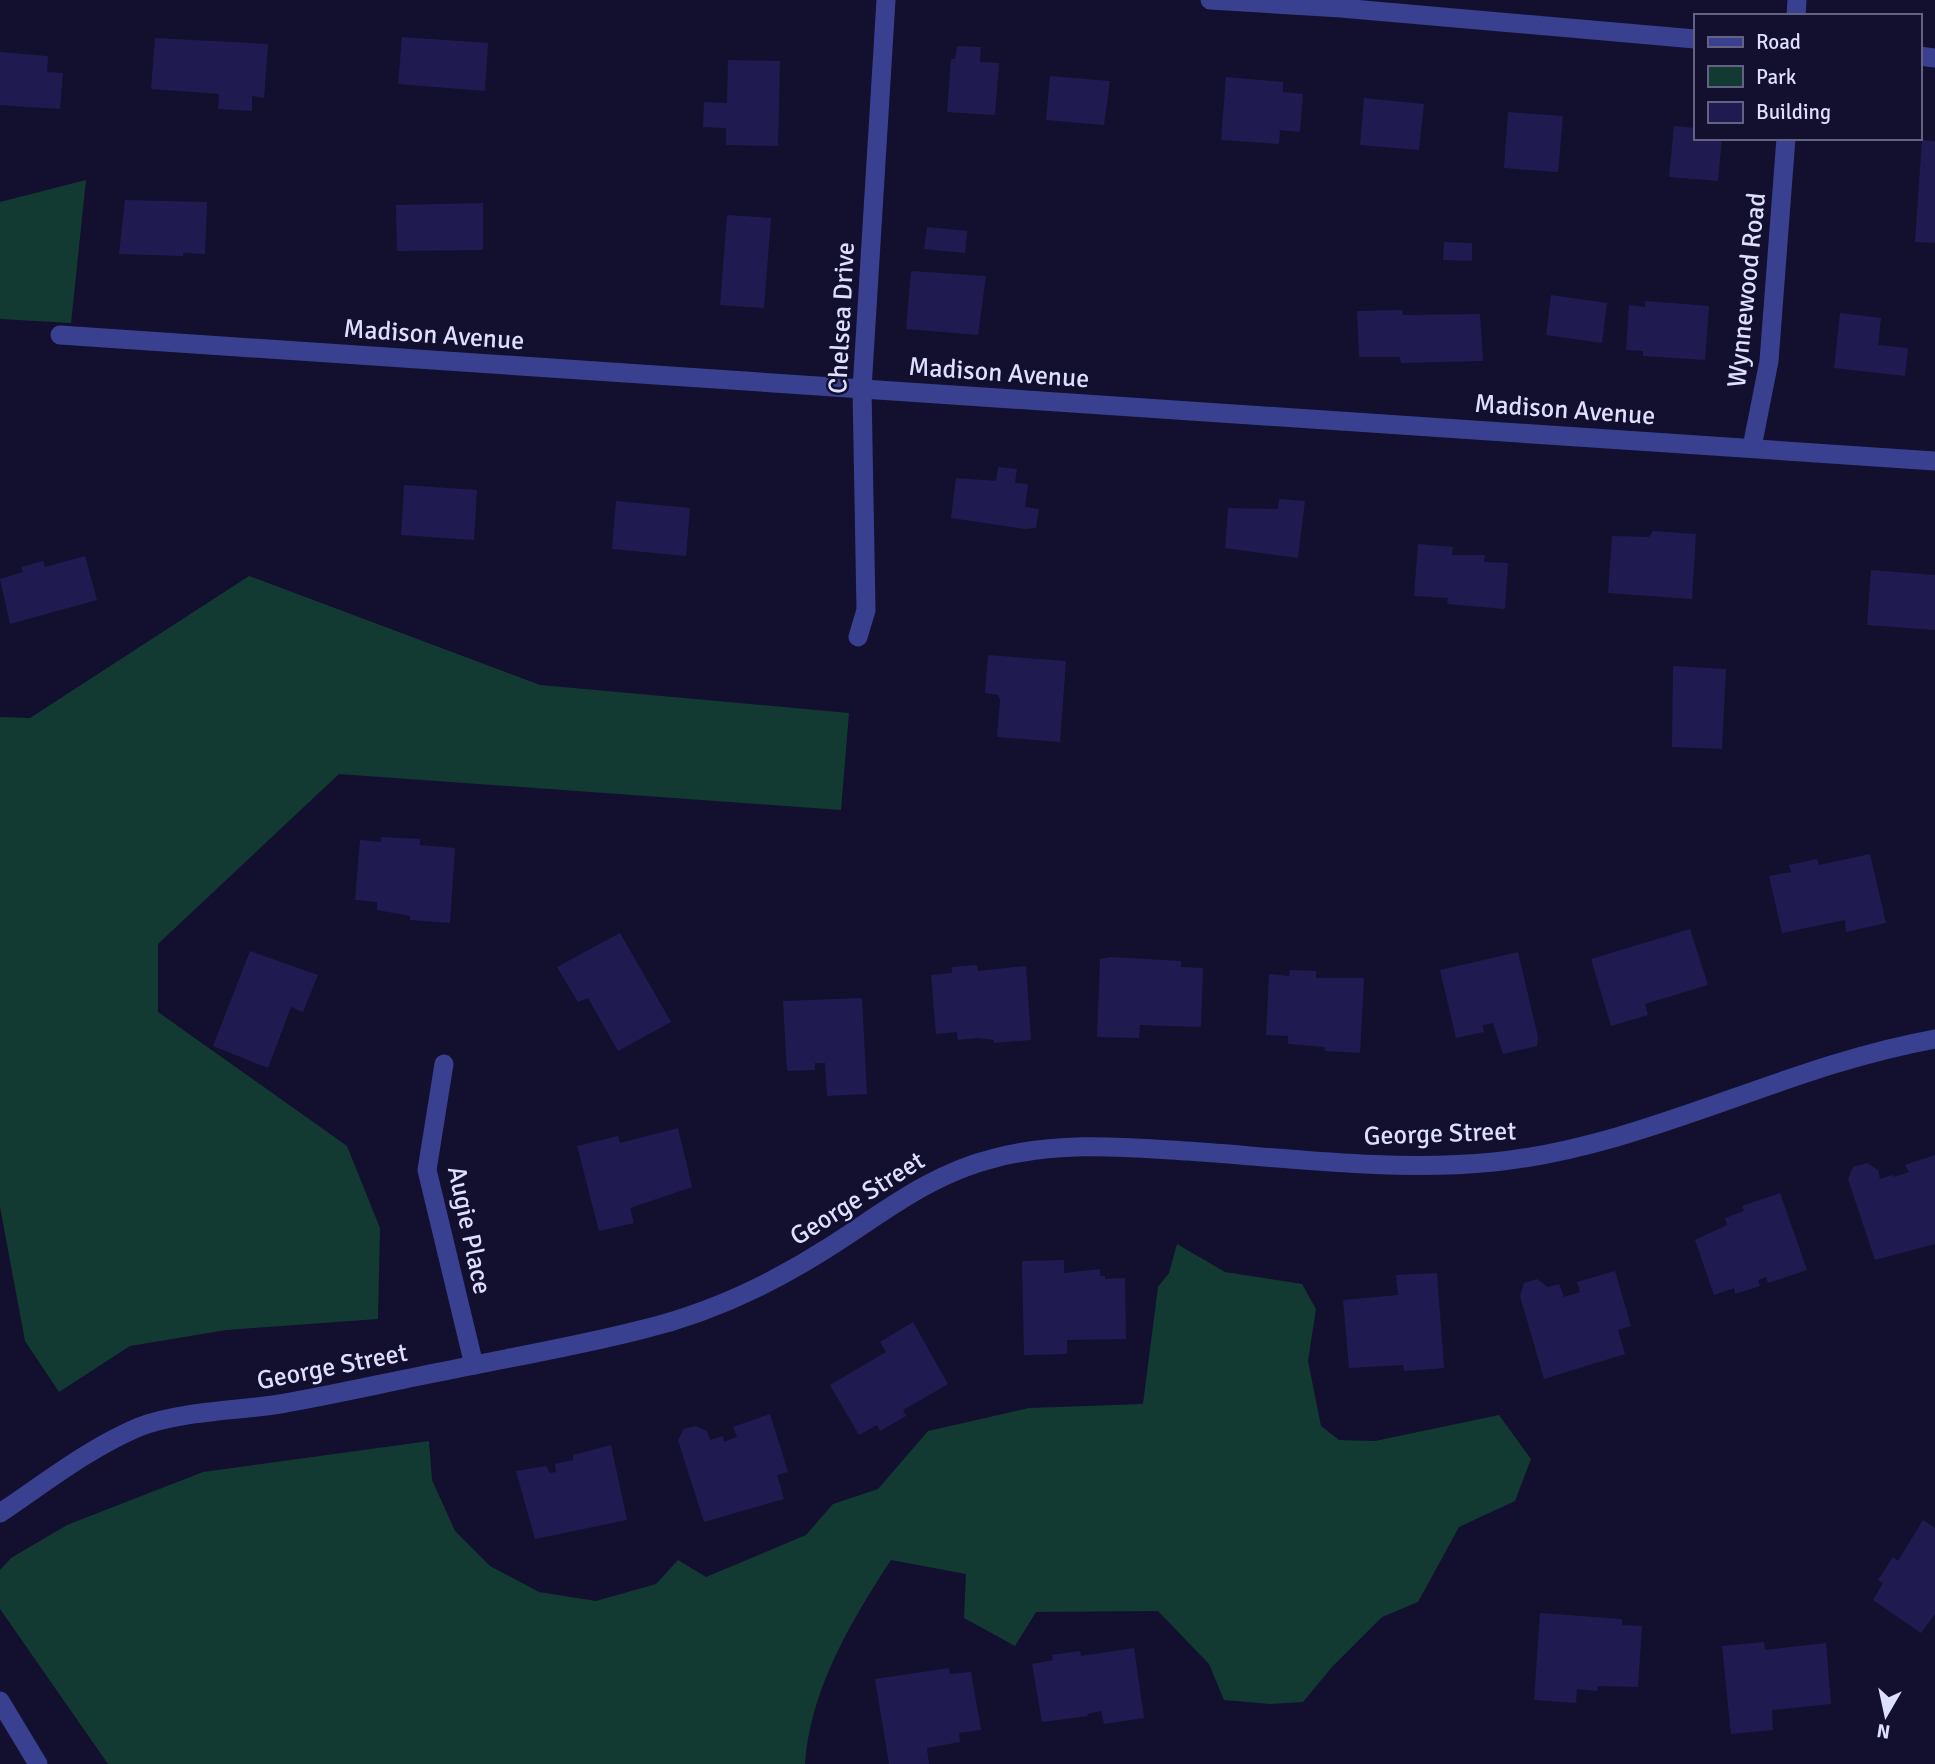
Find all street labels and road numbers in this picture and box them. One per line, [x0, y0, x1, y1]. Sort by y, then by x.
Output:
street label: Wynnewood Road [1721, 191, 1773, 389]
street label: Chelsea Drive [822, 241, 862, 395]
street label: Madison Avenue [343, 313, 525, 357]
street label: Madison Avenue [908, 351, 1090, 395]
street label: Madison Avenue [1474, 388, 1656, 432]
street label: George Street [1363, 1115, 1517, 1153]
street label: George Street [784, 1145, 931, 1253]
street label: Augie Place [440, 1163, 498, 1297]
street label: George Street [254, 1337, 410, 1397]

